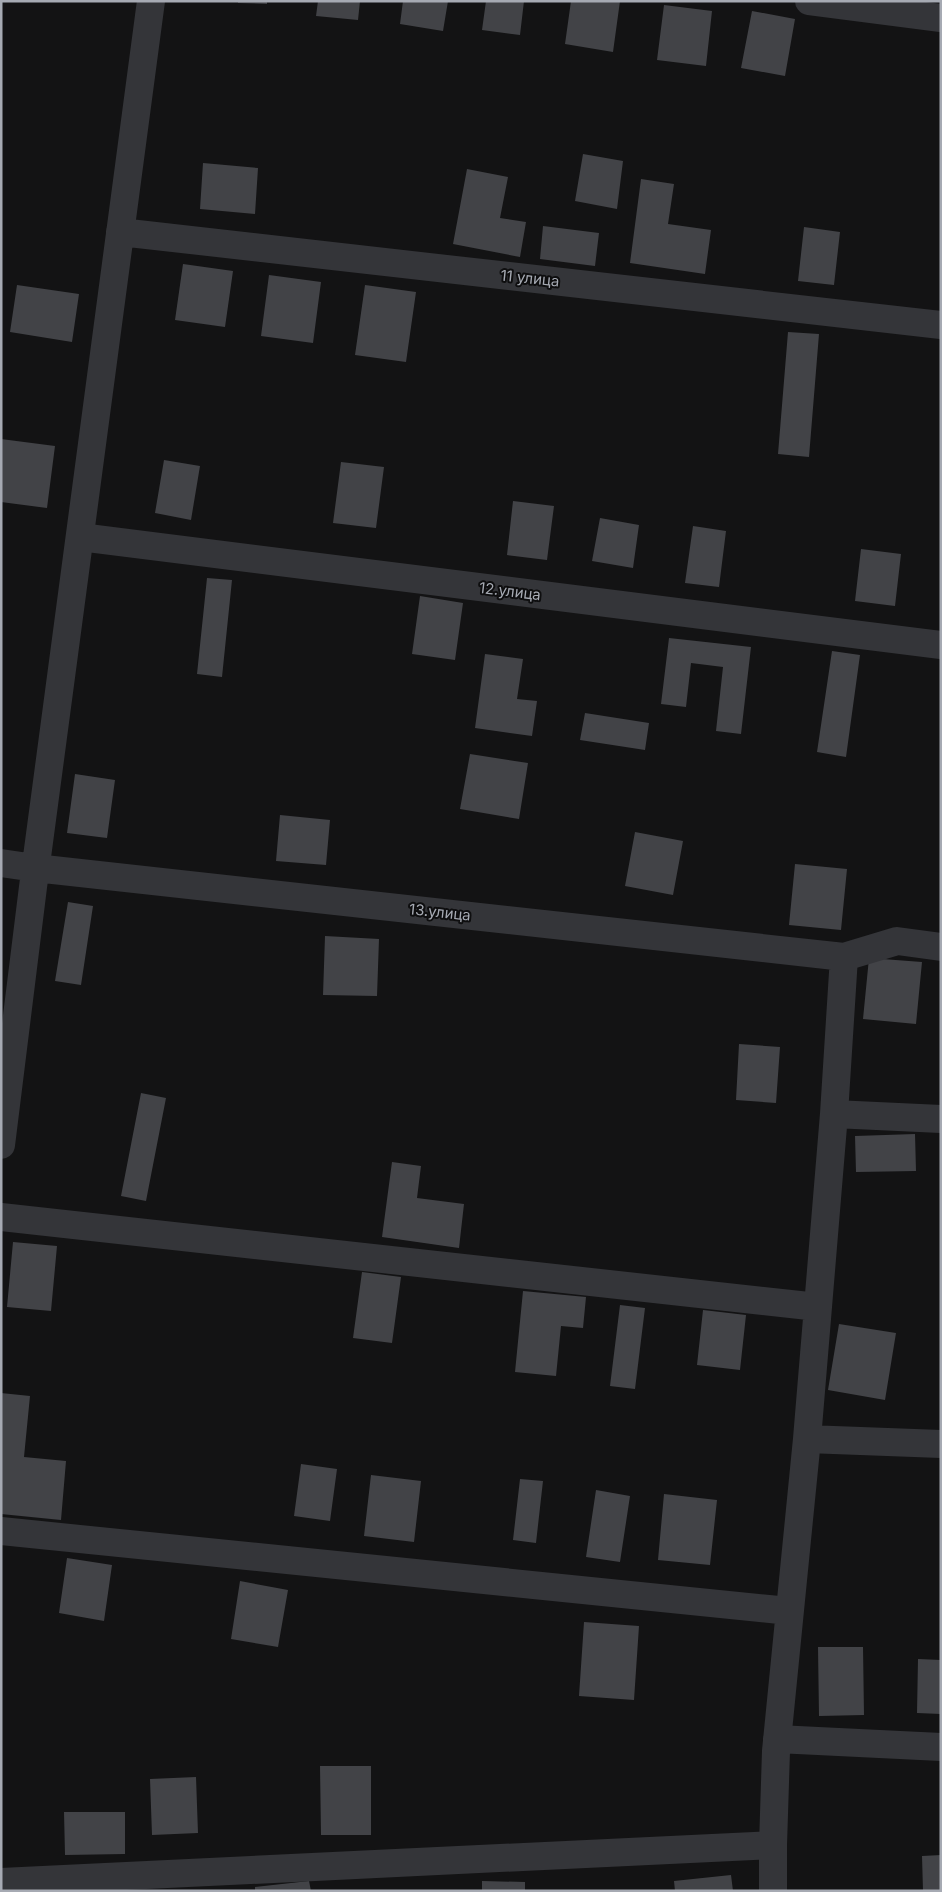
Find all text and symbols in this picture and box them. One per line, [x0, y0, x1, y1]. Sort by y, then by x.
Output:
street label: 11 улица [500, 265, 560, 291]
street label: 12.улица [478, 578, 542, 604]
street label: 13.улица [408, 899, 472, 925]

